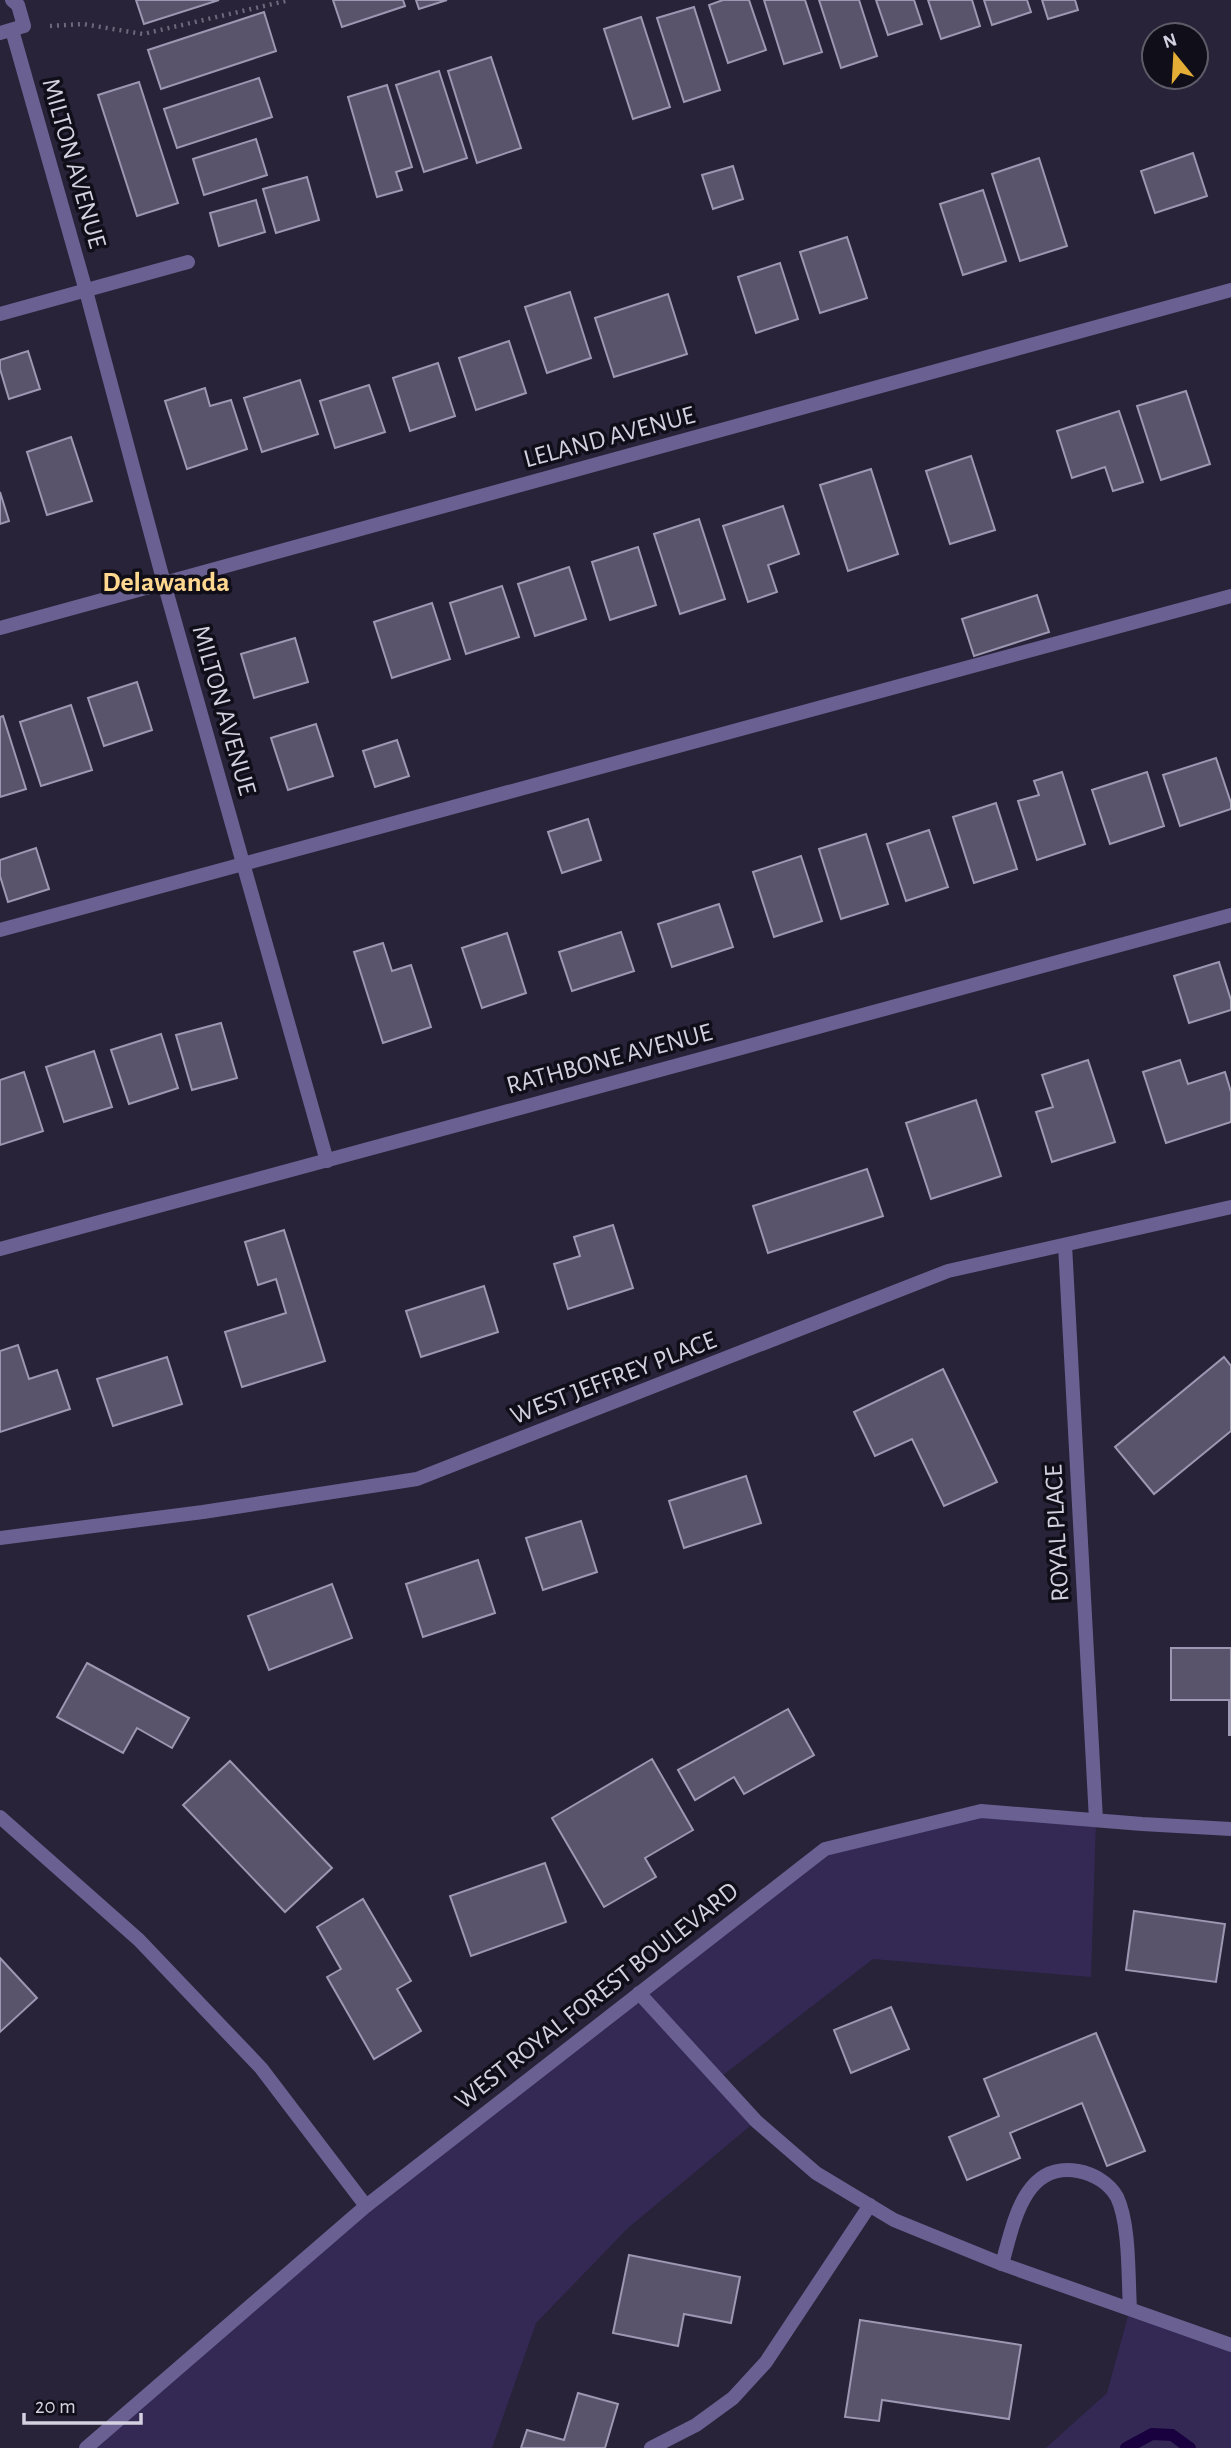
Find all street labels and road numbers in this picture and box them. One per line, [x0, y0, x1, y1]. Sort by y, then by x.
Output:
street label: MILTON AVENUE [37, 75, 111, 251]
street label: LELAND AVENUE [521, 402, 698, 472]
street label: MILTON AVENUE [187, 622, 261, 798]
street label: RATHBONE AVENUE [504, 1019, 715, 1099]
street label: WEST JEFFREY PLACE [507, 1327, 720, 1429]
street label: ROYAL PLACE [1040, 1464, 1074, 1602]
street label: WEST ROYAL FOREST BOULEVARD [450, 1877, 743, 2114]

